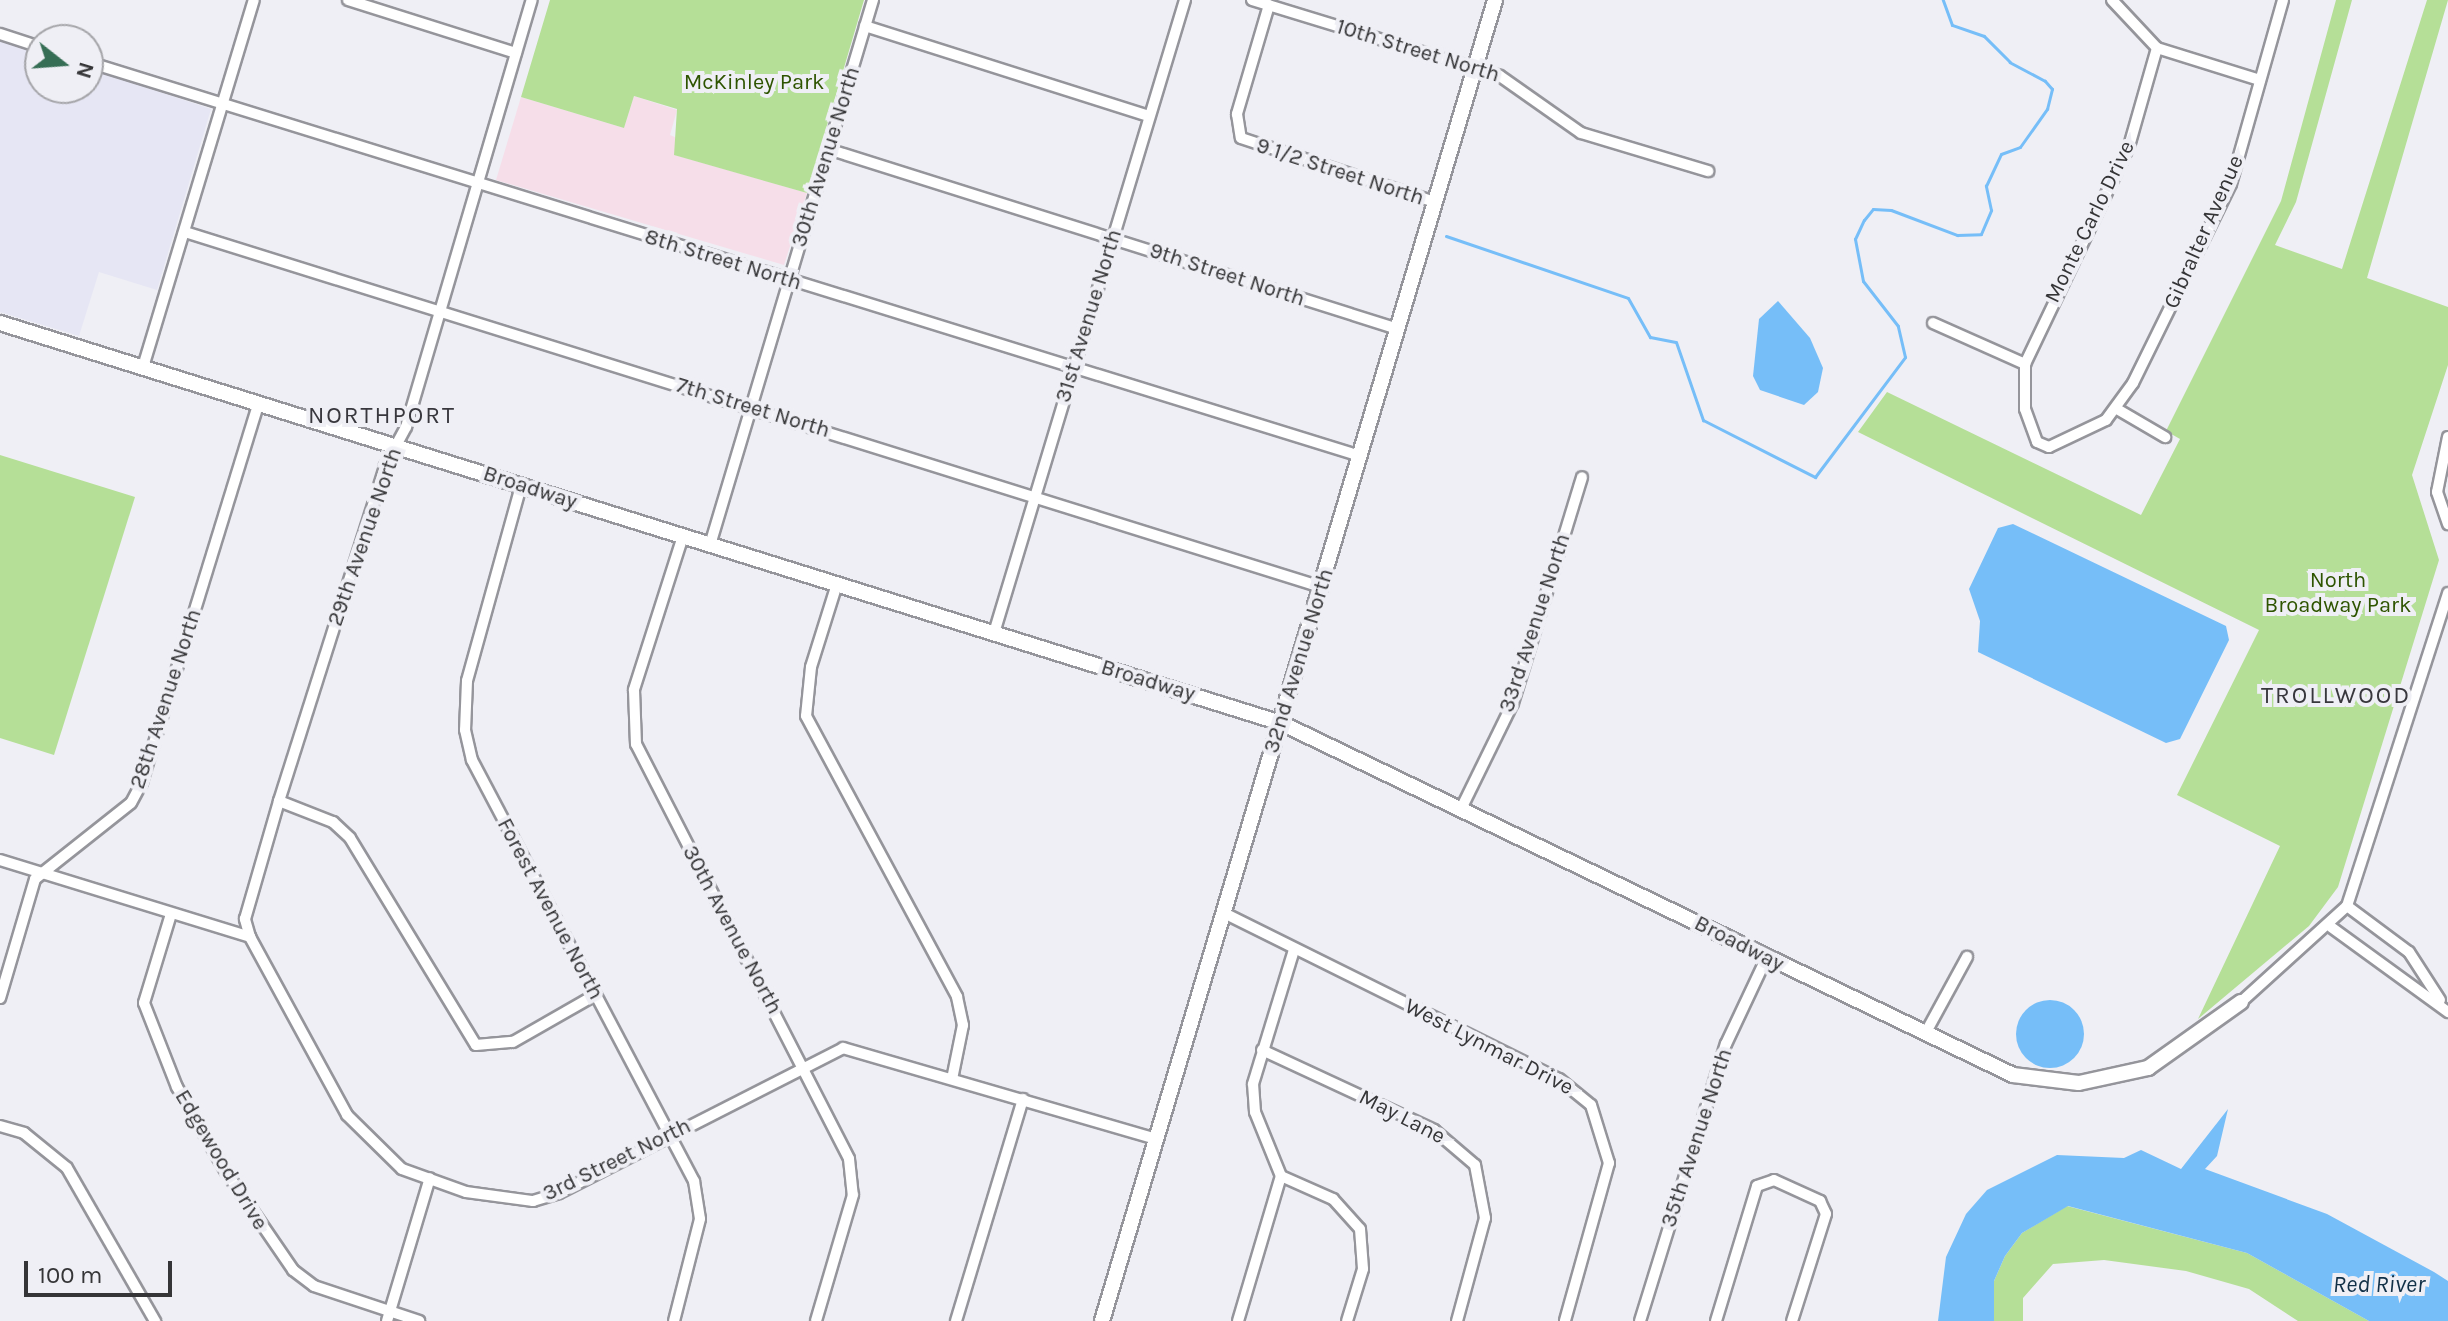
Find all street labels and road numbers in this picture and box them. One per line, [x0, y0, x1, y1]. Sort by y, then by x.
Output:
street label: 10th Street North [1333, 14, 1503, 88]
street label: 30th Avenue North [786, 64, 866, 250]
street label: 9 1/2 Street North [1253, 132, 1427, 212]
street label: Monte Carlo Drive [2039, 137, 2141, 307]
street label: Gibralter Avenue [2158, 151, 2250, 313]
street label: 8th Street North [641, 224, 805, 296]
street label: 31st Avenue North [1050, 226, 1128, 406]
street label: 9th Street North [1146, 237, 1308, 313]
street label: 7th Street North [673, 372, 833, 444]
street label: 29th Avenue North [322, 445, 408, 629]
street label: Broadway [480, 460, 580, 516]
street label: 33rd Avenue North [1494, 530, 1576, 716]
street label: 32nd Avenue North [1258, 566, 1340, 756]
street label: 28th Avenue North [125, 606, 207, 792]
street label: Broadway [1098, 654, 1198, 708]
street label: Forest Avenue North [491, 814, 609, 1004]
street label: 30th Avenue North [676, 841, 788, 1019]
street label: Broadway [1690, 910, 1788, 978]
street label: West Lynmar Drive [1400, 993, 1578, 1101]
street label: 35th Avenue North [1656, 1045, 1738, 1231]
street label: May Lane [1354, 1084, 1450, 1150]
street label: Edgewood Drive [169, 1085, 273, 1235]
street label: 3rd Street North [539, 1113, 695, 1207]

